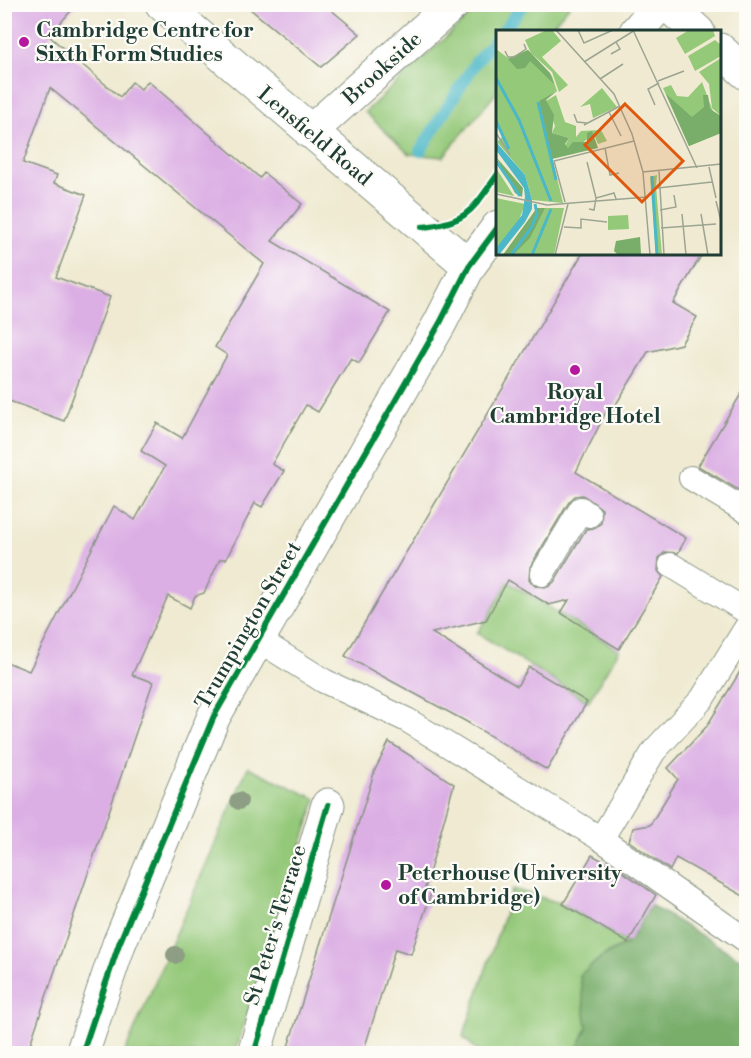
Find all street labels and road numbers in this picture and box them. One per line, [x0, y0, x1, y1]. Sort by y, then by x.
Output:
street label: Brookside [337, 26, 428, 112]
street label: Lensfield Road [252, 82, 377, 192]
street label: Trumpington Street [190, 537, 308, 714]
street label: St Peter's Terrace [239, 842, 313, 1009]

